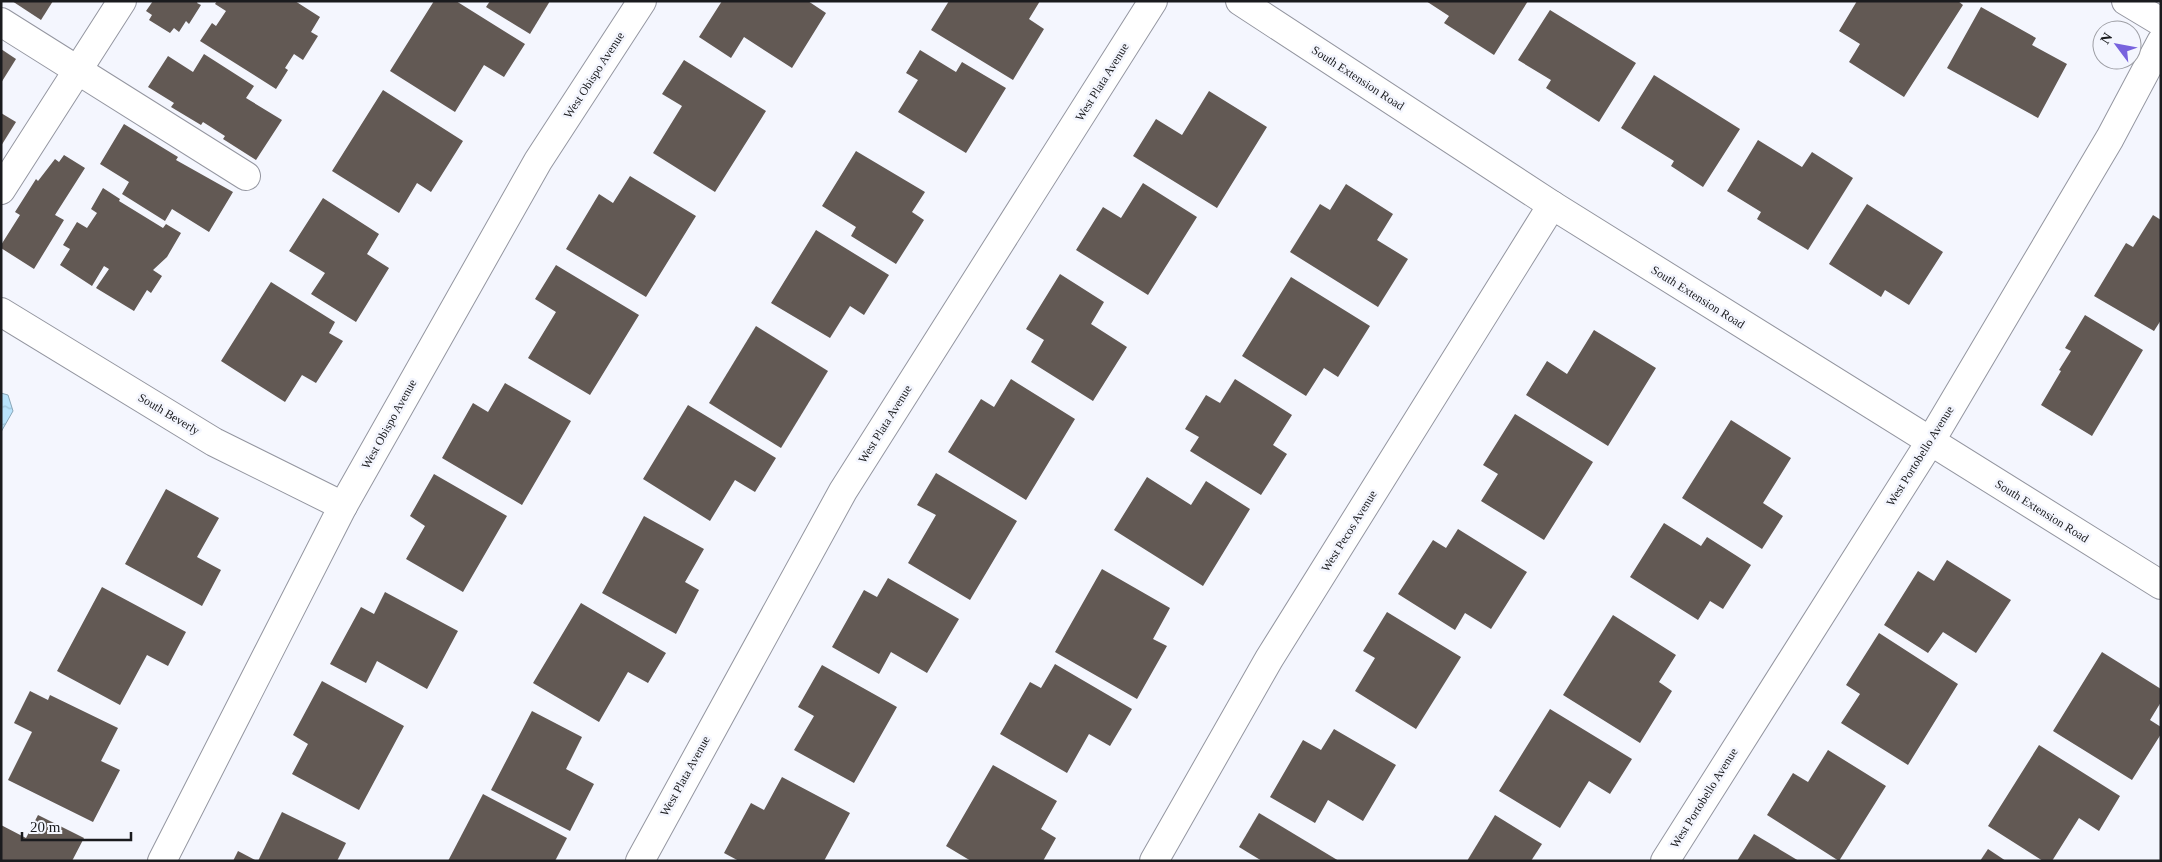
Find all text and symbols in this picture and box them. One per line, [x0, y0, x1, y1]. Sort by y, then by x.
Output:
north arrow [2092, 20, 2142, 70]
street label: West Obispo Avenue [561, 29, 627, 121]
text: N [2097, 30, 2115, 47]
street label: West Plata Avenue [1072, 40, 1132, 124]
street label: South Extension Road [1309, 43, 1407, 113]
street label: South Extension Road [1649, 263, 1747, 331]
street label: West Obispo Avenue [359, 377, 419, 471]
street label: West Plata Avenue [855, 382, 915, 466]
street label: South Beverly [136, 390, 202, 438]
street label: West Portobello Avenue [1883, 403, 1957, 509]
street label: South Extension Road [1993, 477, 2091, 545]
street label: West Pecos Avenue [1318, 488, 1380, 574]
street label: West Plata Avenue [657, 733, 713, 819]
street label: West Portobello Avenue [1667, 745, 1741, 851]
scale bar [22, 810, 131, 842]
text: 20 m [30, 819, 61, 835]

